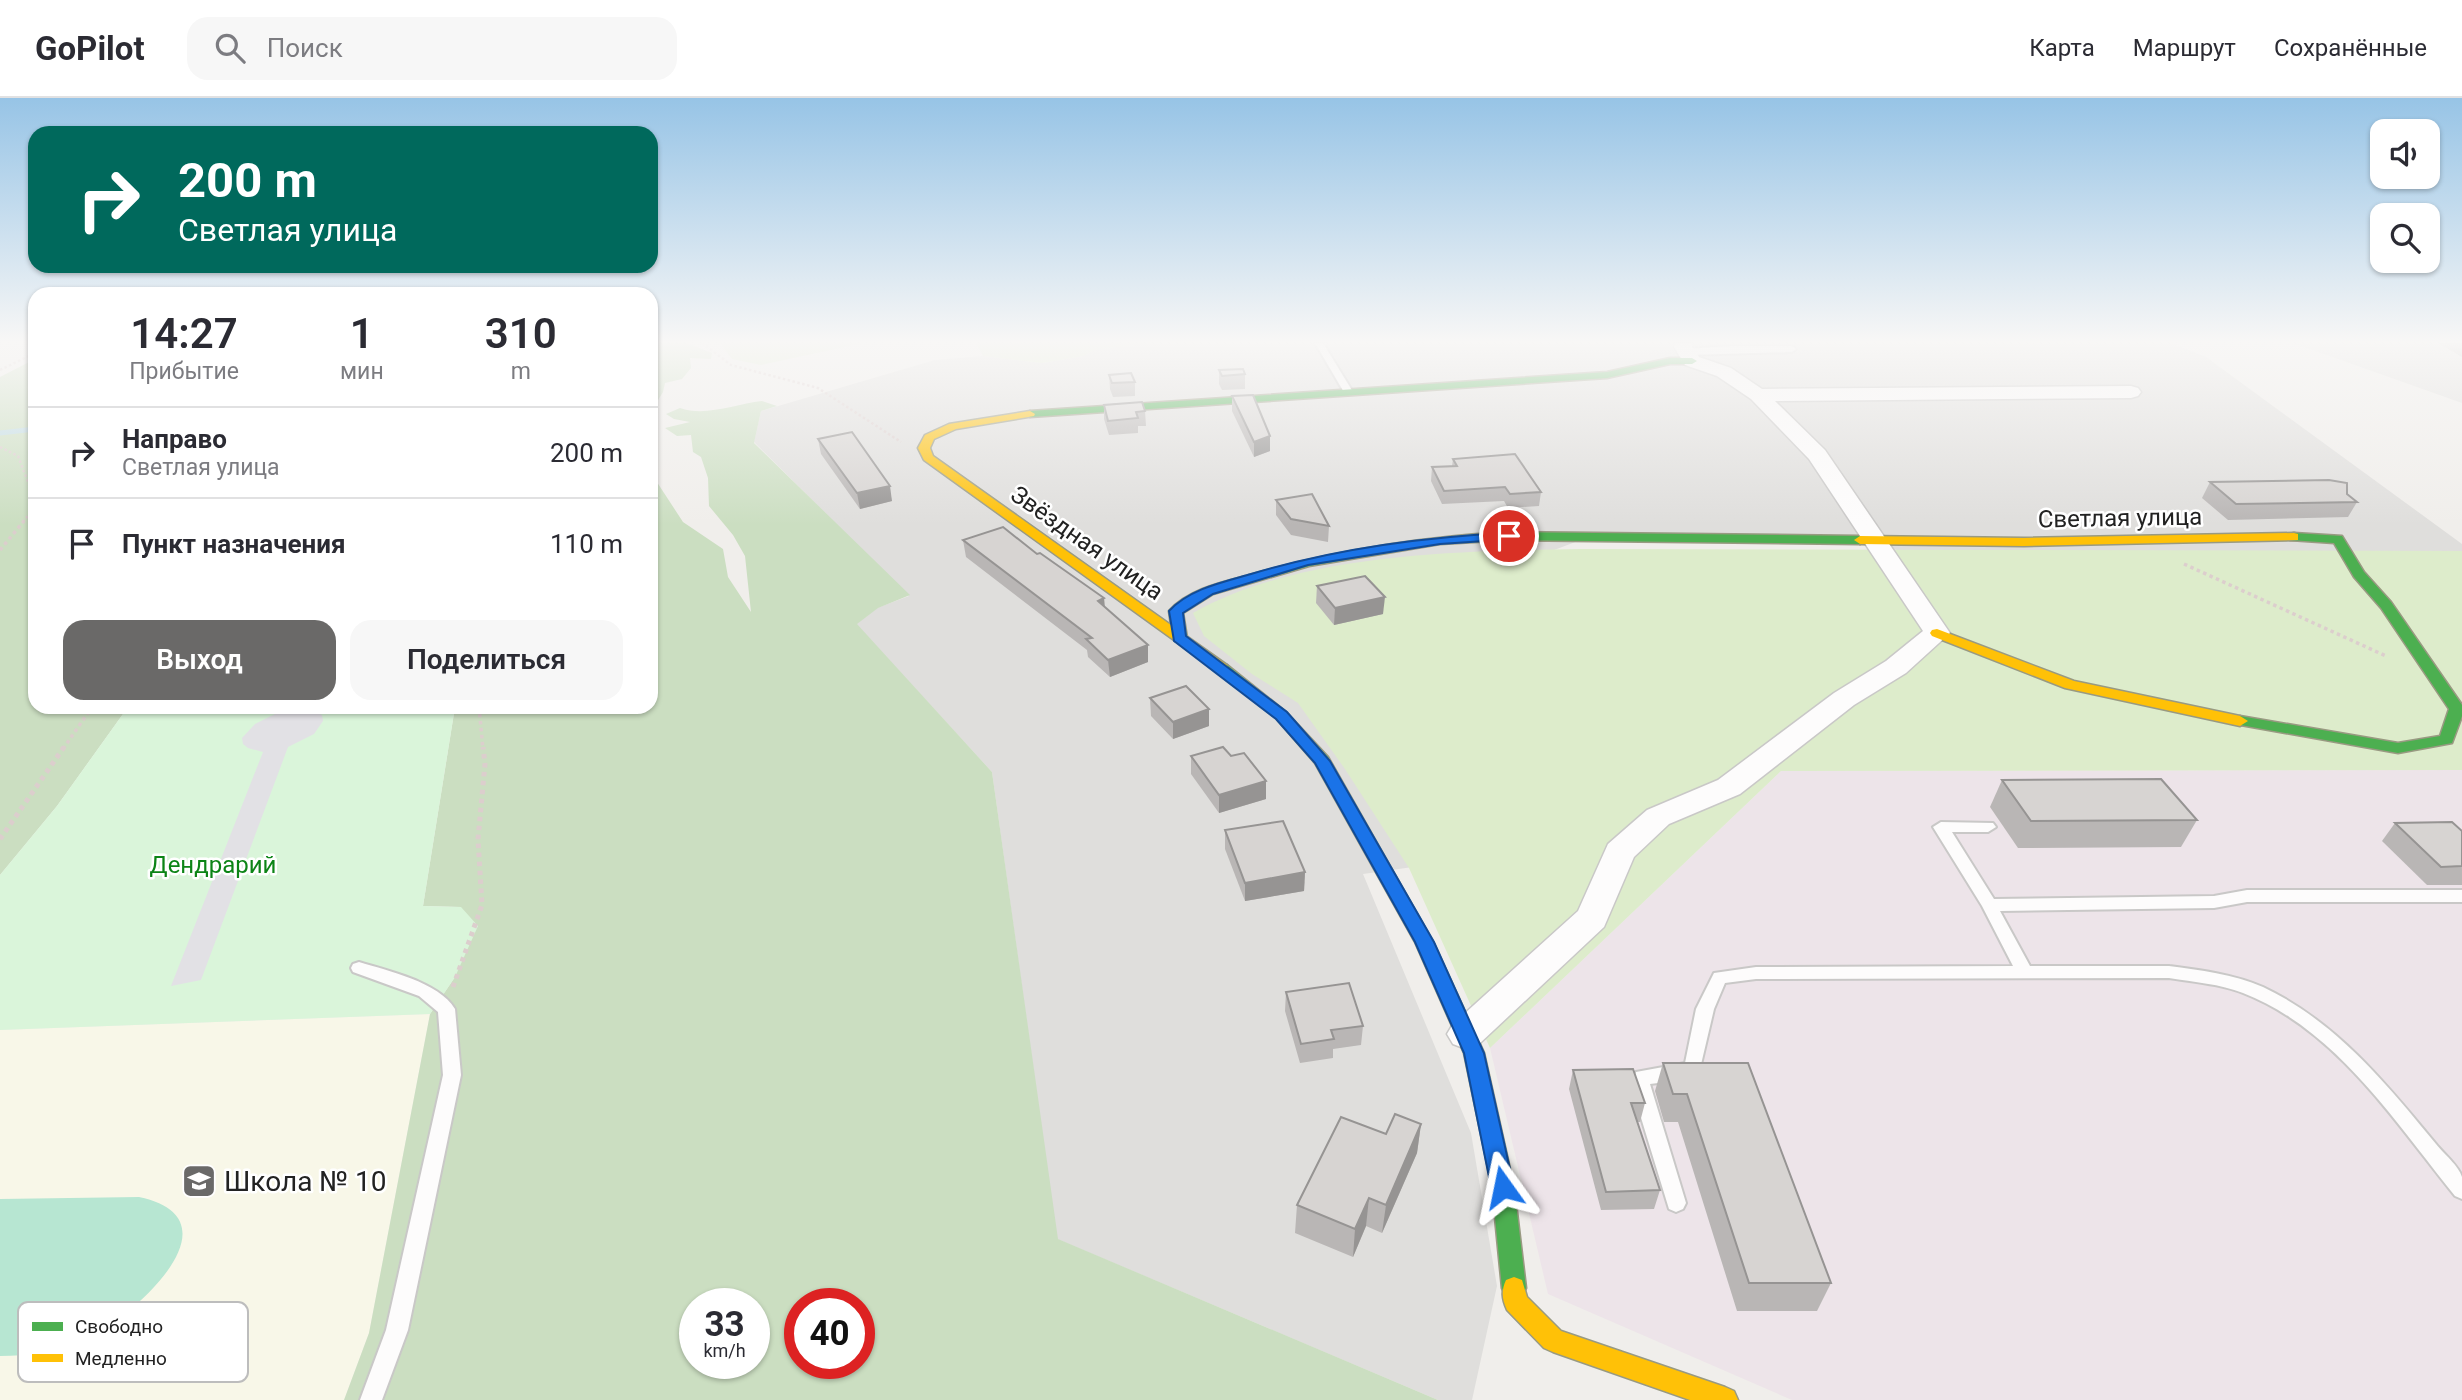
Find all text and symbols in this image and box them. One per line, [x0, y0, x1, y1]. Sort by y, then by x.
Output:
search box [187, 17, 677, 80]
text: GoPilot [35, 29, 145, 68]
icon: search [211, 29, 249, 67]
text: Поиск [267, 33, 343, 63]
text: Карта [2029, 34, 2095, 62]
text: Маршрут [2133, 34, 2236, 62]
text: Сохранённые [2274, 34, 2427, 62]
map controls [2370, 119, 2440, 273]
button: sound [2370, 119, 2440, 189]
text: 200 m [178, 152, 317, 209]
icon: right [63, 154, 154, 245]
button: search [2370, 203, 2440, 273]
text: Светлая улица [178, 211, 397, 249]
text: 14:27 [130, 309, 238, 358]
text: 1 [350, 309, 374, 358]
text: 310 [485, 309, 557, 358]
text: Прибытие [129, 358, 239, 385]
text: мин [340, 358, 384, 385]
text: m [511, 358, 531, 385]
text: Направо [122, 424, 227, 454]
icon: right [63, 434, 101, 472]
text: 200 m [550, 438, 623, 468]
text: Светлая улица [122, 454, 280, 481]
street label: Звёздная улица [1006, 480, 1168, 606]
street label: Светлая улица [2038, 503, 2202, 533]
pin [1479, 506, 1539, 566]
icon: arrive [1490, 517, 1528, 555]
icon: arrive [63, 525, 101, 563]
text: Пункт назначения [122, 529, 346, 559]
text: 110 m [550, 529, 623, 559]
button: Выход [63, 620, 336, 700]
button: Поделиться [350, 620, 623, 700]
park label: Дендрарий [150, 851, 276, 879]
position arrow [1466, 1150, 1540, 1224]
school or university icon: Школа № 10 [180, 1162, 218, 1200]
place label: Школа № 10 [224, 1165, 387, 1198]
speed limit sign: 40 [784, 1288, 875, 1379]
legend [18, 1302, 248, 1382]
text: 33 [704, 1304, 745, 1345]
text: Свободно [75, 1315, 163, 1338]
text: km/h [703, 1340, 746, 1361]
text: Медленно [75, 1347, 167, 1370]

